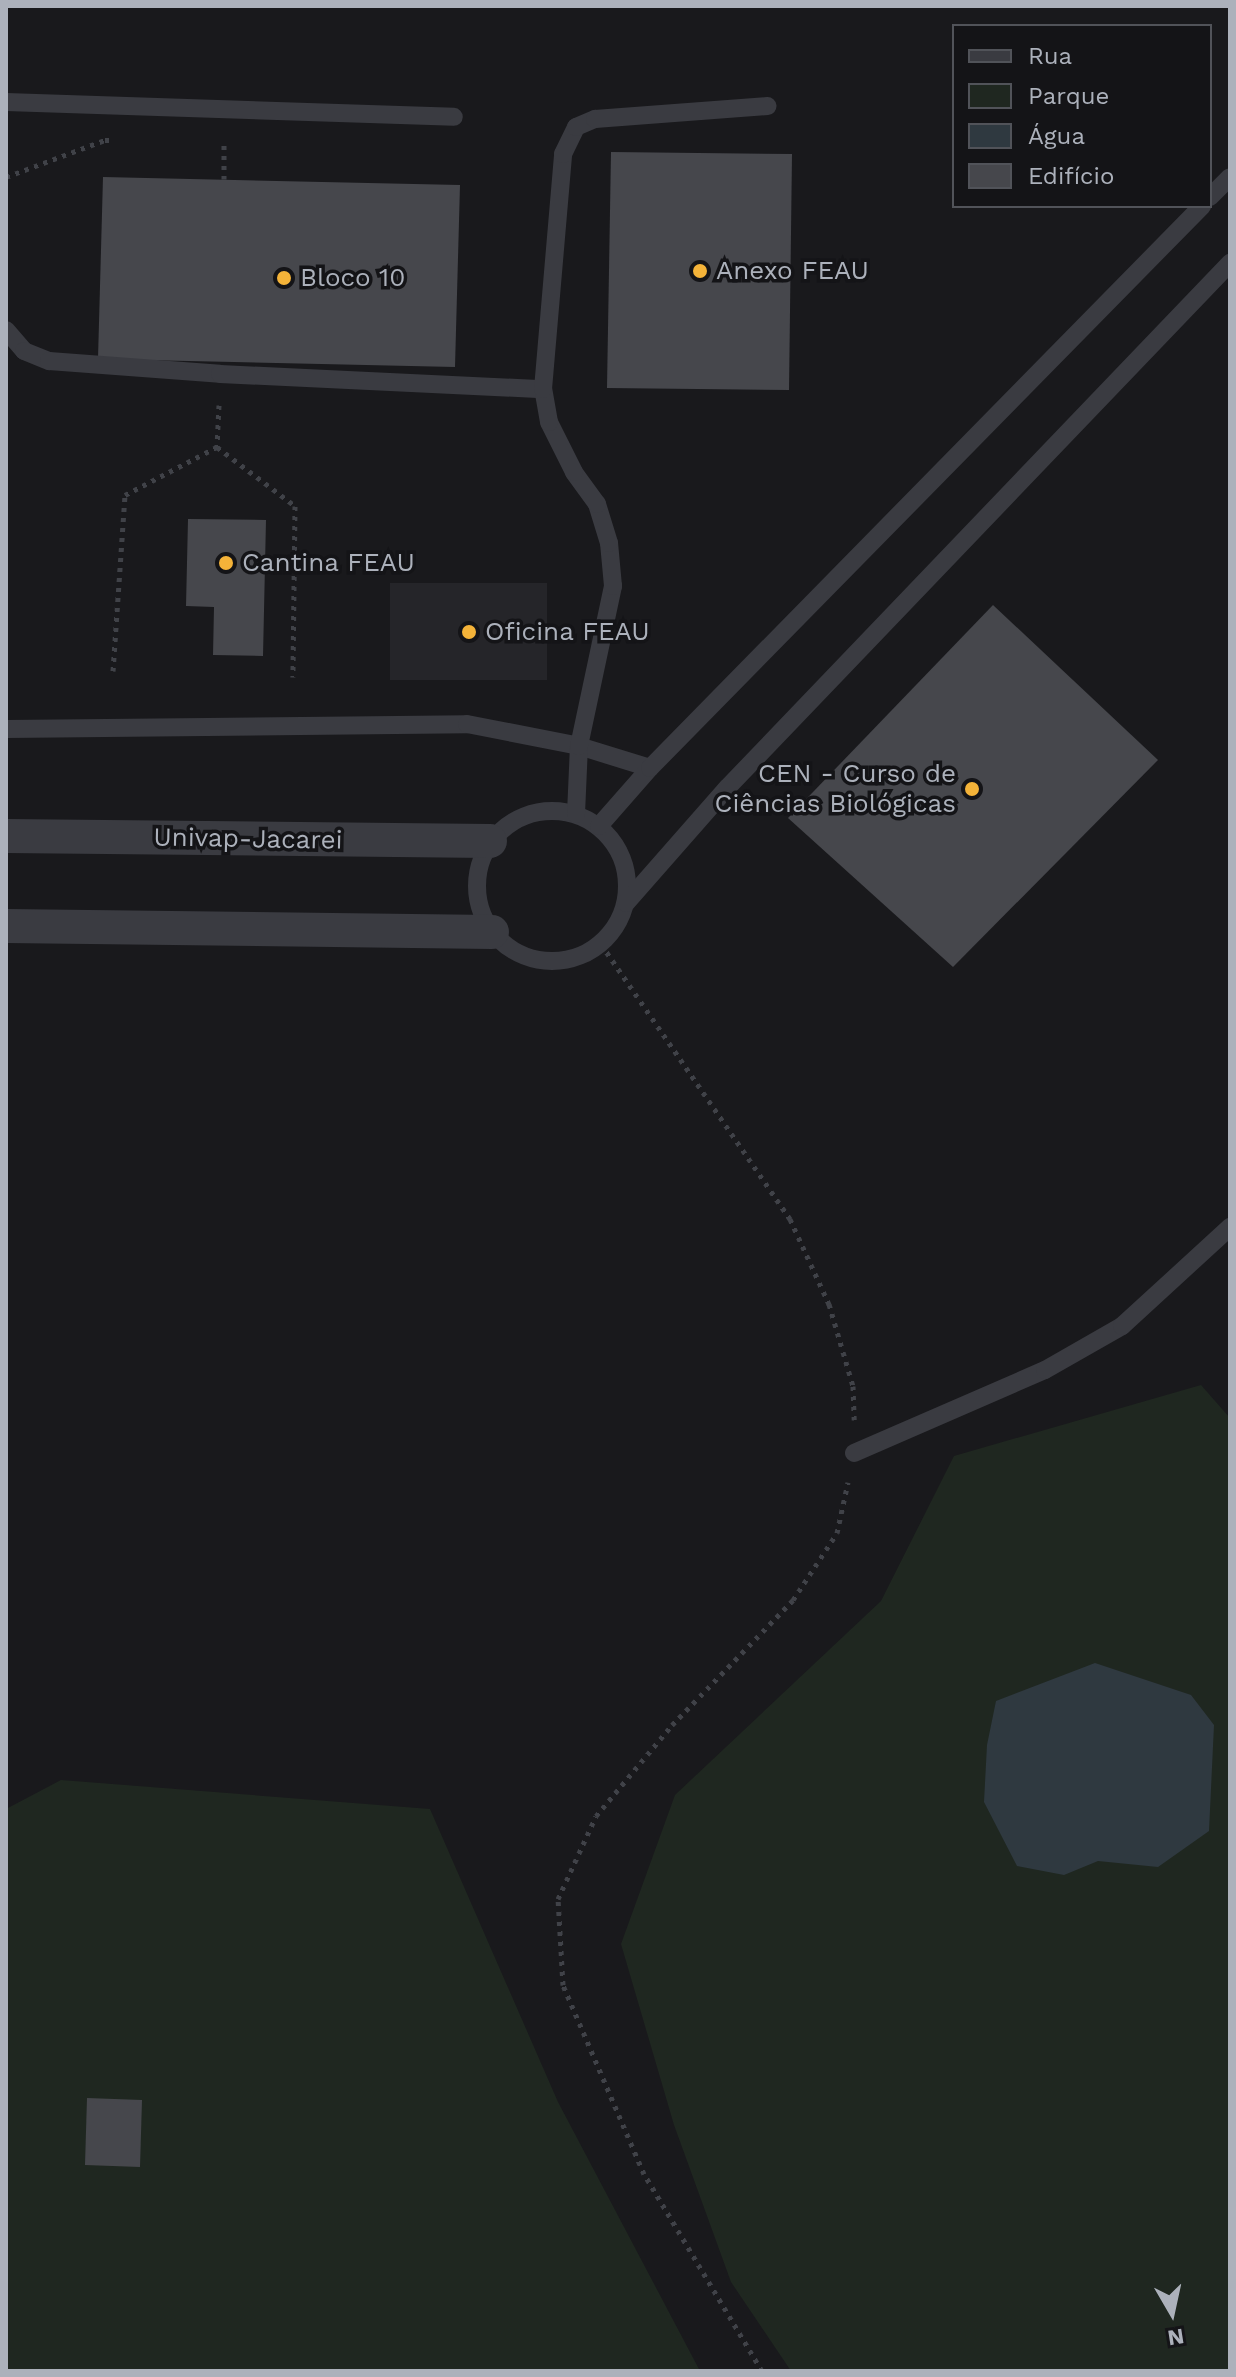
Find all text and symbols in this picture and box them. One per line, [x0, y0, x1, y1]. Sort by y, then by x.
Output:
legend [952, 24, 1212, 208]
text: Rua [1028, 42, 1072, 70]
text: Parque [1028, 82, 1109, 110]
text: Água [1028, 122, 1085, 150]
text: Edifício [1028, 162, 1114, 190]
place label: Anexo FEAU [716, 255, 869, 287]
place label: Bloco 10 [300, 262, 406, 294]
marker: Anexo FEAU [691, 262, 709, 280]
marker: Bloco 10 [275, 269, 293, 287]
place label: Cantina FEAU [242, 547, 415, 579]
marker: Cantina FEAU [217, 554, 235, 572]
place label: Oficina FEAU [485, 616, 650, 648]
marker: Oficina FEAU [460, 623, 478, 641]
place label: CEN - Curso de Ciências Biológicas [715, 758, 956, 820]
marker: CEN - Curso de Ciências Biológicas [963, 780, 981, 798]
street label: Univap-Jacarei [153, 822, 343, 856]
north arrow [1132, 2273, 1212, 2353]
text: N [1166, 2324, 1186, 2351]

